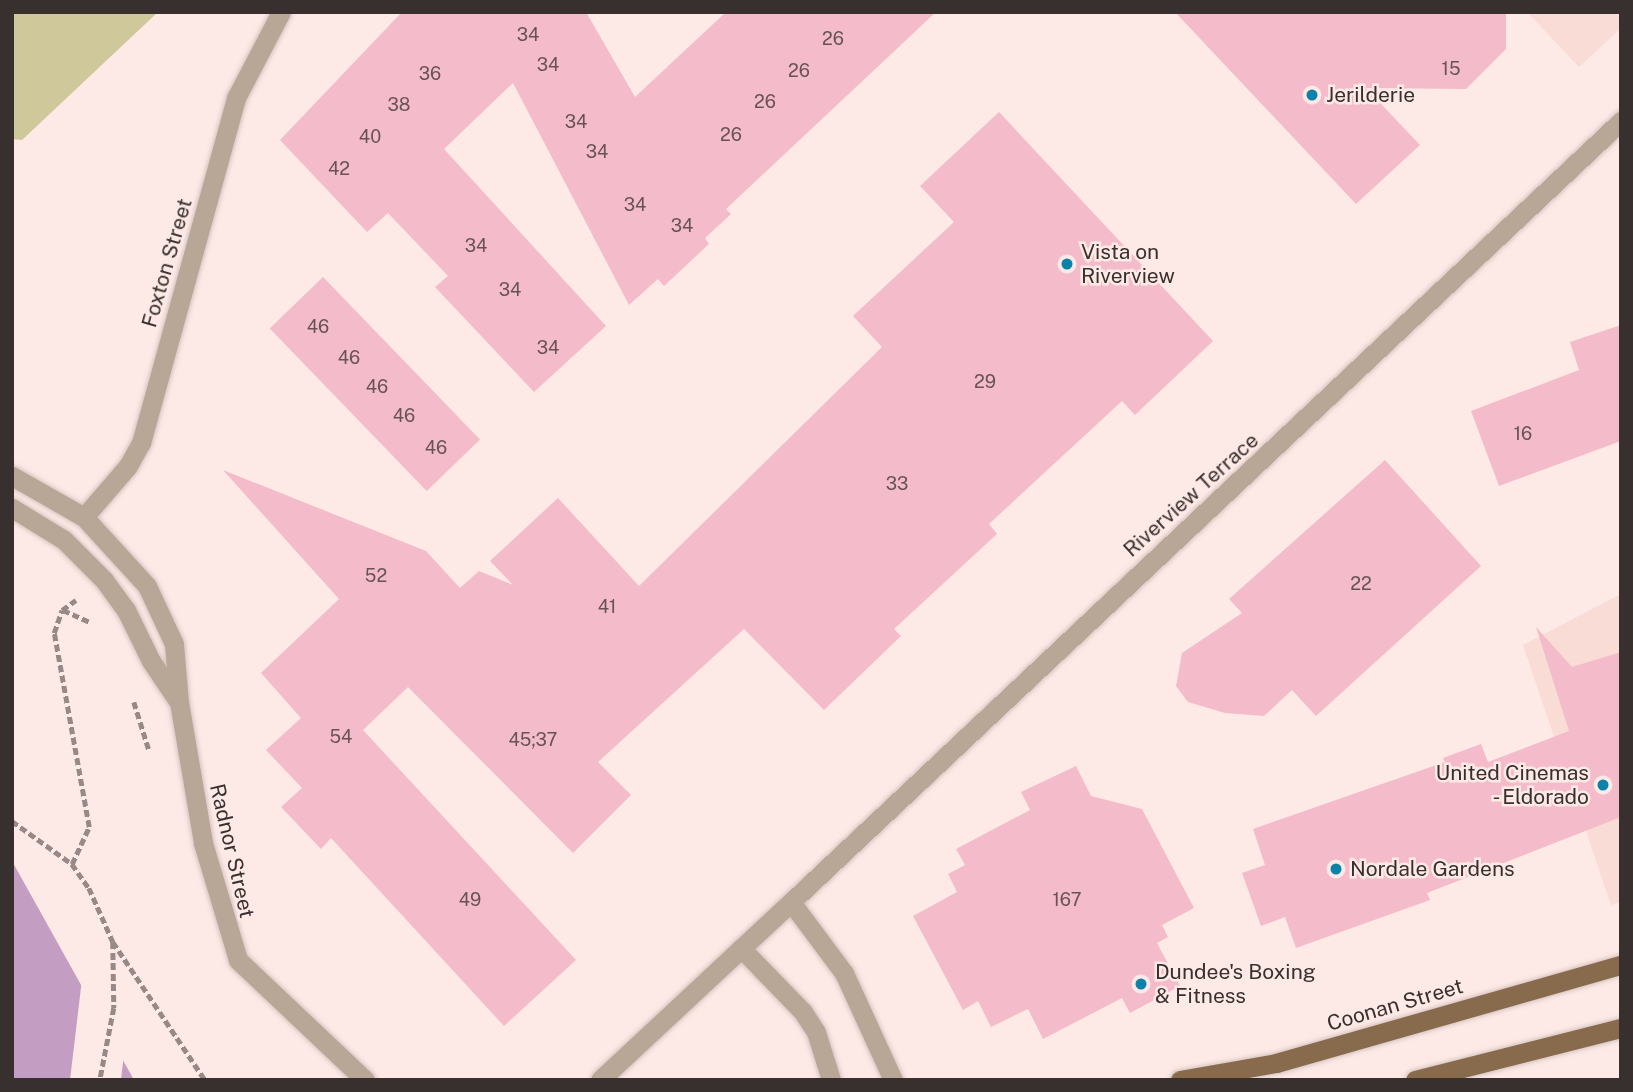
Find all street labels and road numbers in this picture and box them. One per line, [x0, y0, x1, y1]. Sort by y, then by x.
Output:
street label: Foxton Street [137, 196, 197, 330]
street label: Riverview Terrace [1118, 428, 1264, 562]
street label: Radnor Street [204, 781, 260, 921]
street label: Coonan Street [1324, 974, 1466, 1036]

